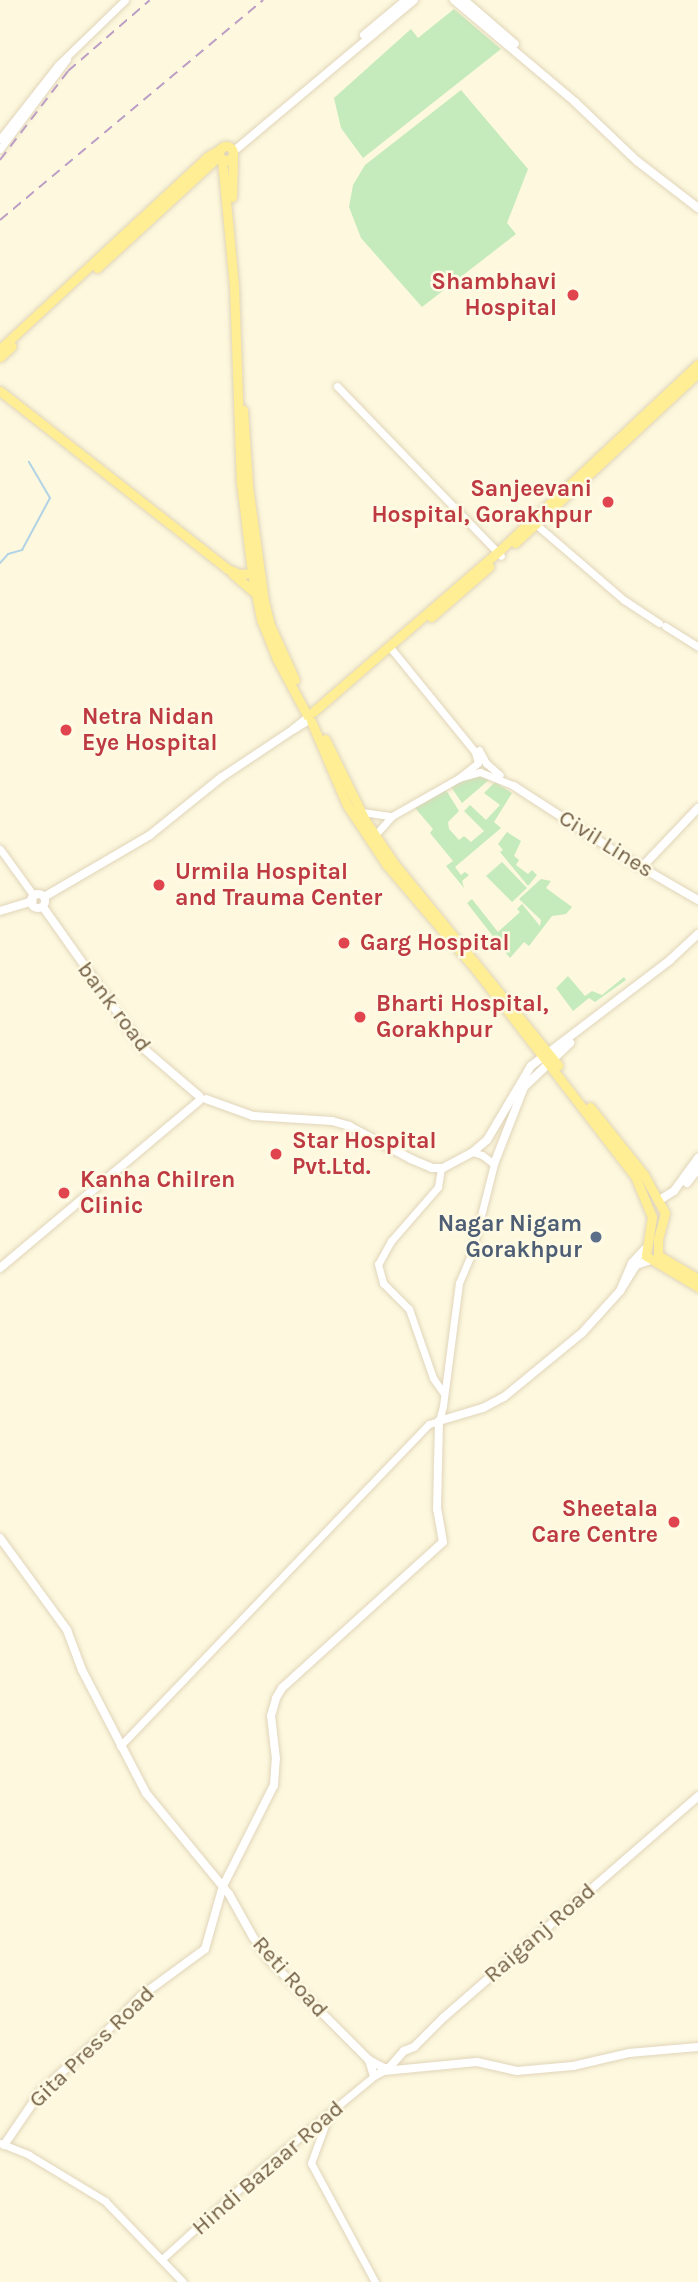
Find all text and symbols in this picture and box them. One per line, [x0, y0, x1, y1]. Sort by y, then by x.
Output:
place label: Shambhavi Hospital [431, 268, 557, 322]
marker: Shambhavi Hospital [563, 285, 583, 305]
place label: Sanjeevani Hospital, Gorakhpur [371, 475, 592, 529]
marker: Sanjeevani Hospital, Gorakhpur [598, 492, 618, 512]
place label: Netra Nidan Eye Hospital [82, 703, 218, 757]
marker: Netra Nidan Eye Hospital [56, 720, 76, 740]
street label: Civil Lines [553, 804, 659, 884]
place label: Urmila Hospital and Trauma Center [175, 858, 382, 912]
marker: Urmila Hospital and Trauma Center [149, 875, 169, 895]
place label: Garg Hospital [360, 929, 510, 957]
marker: Garg Hospital [334, 933, 354, 953]
street label: bank road [71, 956, 157, 1058]
place label: Bharti Hospital, Gorakhpur [376, 990, 548, 1044]
marker: Bharti Hospital, Gorakhpur [350, 1007, 370, 1027]
place label: Star Hospital Pvt.Ltd. [292, 1127, 437, 1181]
marker: Star Hospital Pvt.Ltd. [266, 1144, 286, 1164]
place label: Kanha Chilren Clinic [80, 1166, 235, 1220]
marker: Kanha Chilren Clinic [54, 1183, 74, 1203]
place label: Nagar Nigam Gorakhpur [438, 1210, 582, 1264]
marker: Nagar Nigam Gorakhpur [588, 1229, 604, 1245]
place label: Sheetala Care Centre [532, 1495, 658, 1549]
marker: Sheetala Care Centre [664, 1512, 684, 1532]
street label: Raiganj Road [479, 1877, 601, 1989]
street label: Reti Road [246, 1931, 334, 2023]
street label: Gita Press Road [23, 1980, 161, 2114]
street label: Hindi Bazaar Road [187, 2095, 349, 2241]

